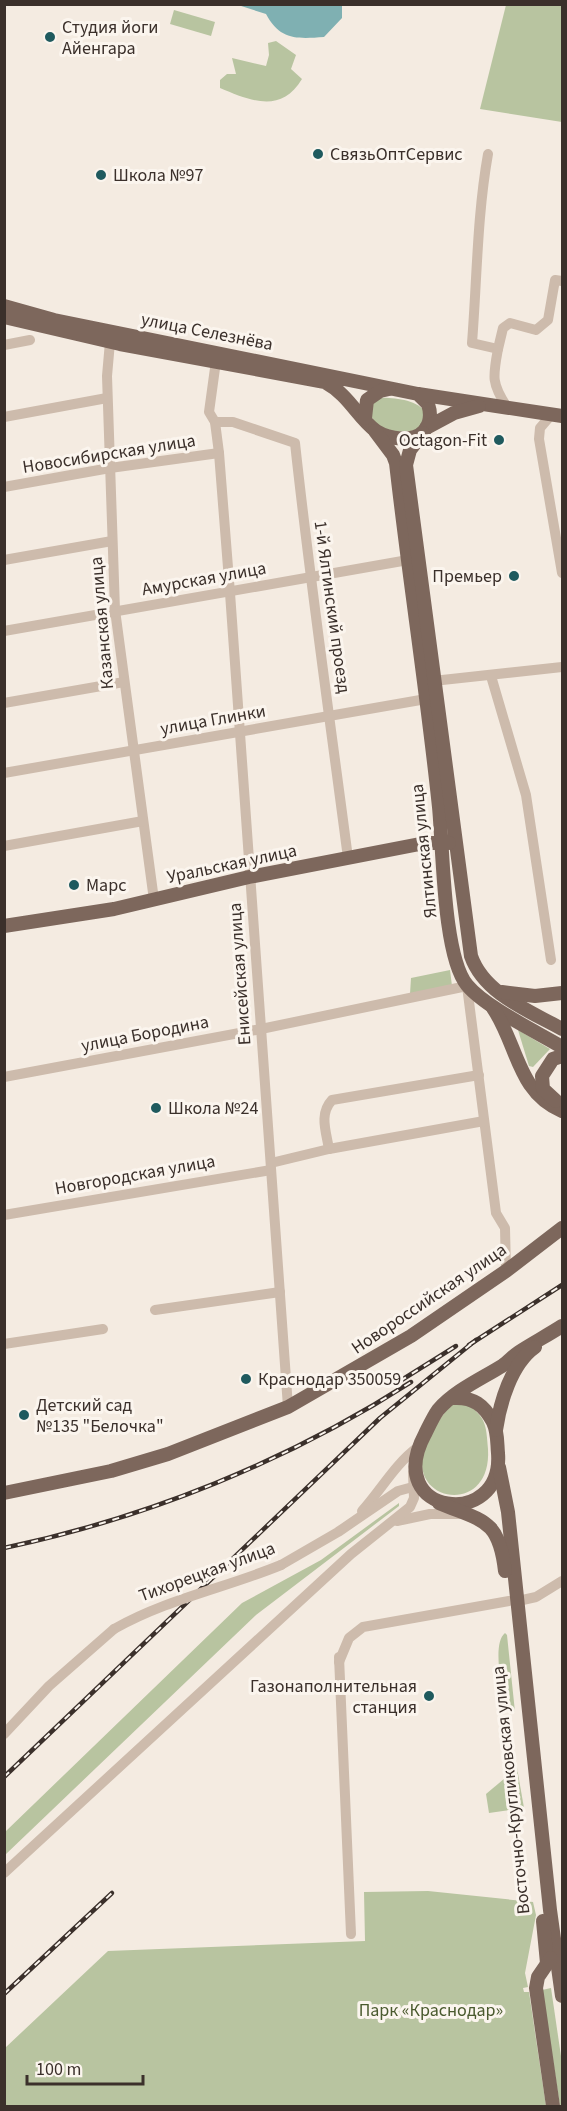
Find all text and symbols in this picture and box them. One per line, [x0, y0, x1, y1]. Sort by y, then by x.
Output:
place label: Студия йоги Айенгара [62, 15, 158, 61]
marker: Студия йоги Айенгара [43, 30, 57, 44]
place label: СвязьОптСервис [330, 142, 463, 167]
marker: СвязьОптСервис [311, 147, 325, 161]
place label: Школа №97 [113, 163, 203, 188]
marker: Школа №97 [94, 168, 108, 182]
street label: улица Селезнёва [139, 307, 275, 357]
street label: Новосибирская улица [21, 428, 197, 480]
place label: Octagon-Fit [399, 428, 487, 453]
marker: Octagon-Fit [492, 433, 506, 447]
street label: 1-й Ялтинский проезд [307, 519, 357, 695]
street label: Казанская улица [84, 556, 120, 690]
street label: Амурская улица [140, 556, 268, 602]
place label: Премьер [432, 564, 502, 589]
marker: Премьер [507, 569, 521, 583]
street label: улица Глинки [158, 698, 268, 742]
street label: Ялтинская улица [405, 783, 443, 919]
street label: Уральская улица [165, 838, 299, 890]
place label: Марс [86, 873, 126, 898]
marker: Марс [67, 878, 81, 892]
street label: Енисейская улица [223, 902, 257, 1046]
street label: улица Бородина [79, 1009, 211, 1059]
place label: Школа №24 [168, 1096, 258, 1121]
marker: Школа №24 [149, 1101, 163, 1115]
street label: Новгородская улица [53, 1149, 217, 1201]
street label: Новороссийская улица [346, 1238, 512, 1360]
place label: Краснодар 350059 [258, 1367, 401, 1392]
marker: Краснодар 350059 [239, 1372, 253, 1386]
place label: Детский сад №135 "Белочка" [36, 1393, 164, 1439]
marker: Детский сад №135 "Белочка" [17, 1408, 31, 1422]
street label: Тихорецкая улица [135, 1536, 279, 1608]
street label: Восточно-Кругликовская улица [486, 1665, 536, 1915]
place label: Газонаполнительная станция [250, 1674, 417, 1720]
marker: Газонаполнительная станция [422, 1689, 436, 1703]
park label: Парк «Краснодар» [359, 1998, 503, 2023]
scale bar [27, 2048, 142, 2086]
text: 100 m [36, 2057, 81, 2082]

